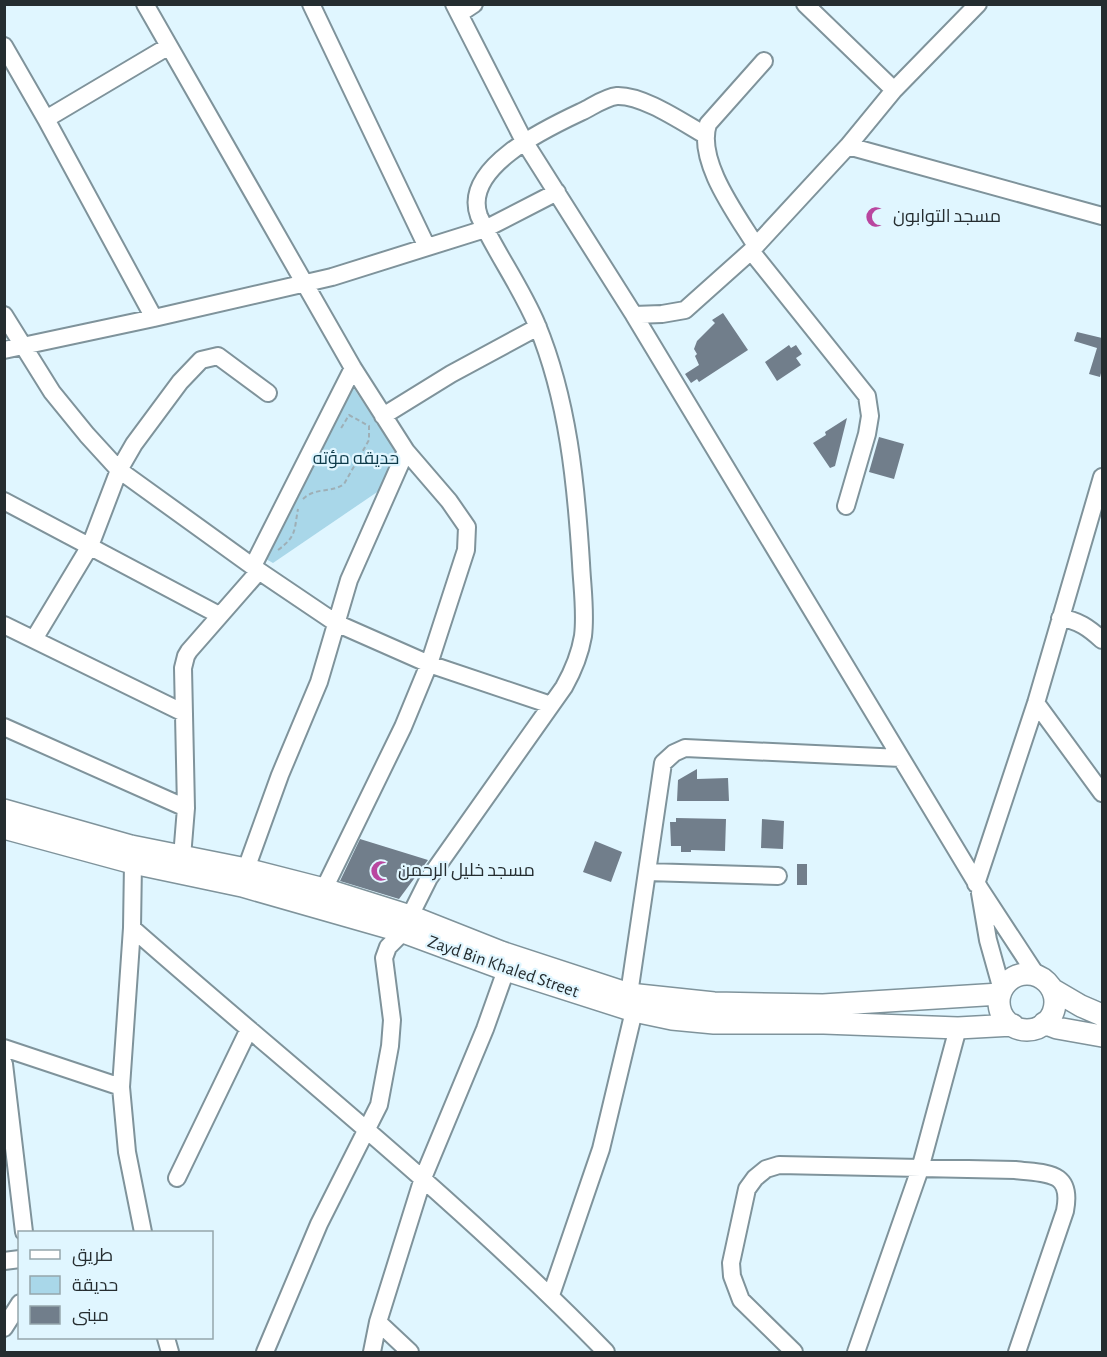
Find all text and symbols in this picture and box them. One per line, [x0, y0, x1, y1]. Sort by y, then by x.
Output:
mosque icon: مسجد التوابون [864, 205, 888, 229]
place label: مسجد التوابون [893, 208, 1001, 227]
park label: حديقه مؤته [313, 450, 399, 469]
mosque icon: مسجد خليل الرحمن [369, 859, 393, 883]
place label: مسجد خليل الرحمن [398, 862, 535, 881]
street label: Zayd Bin Khaled Street [425, 933, 581, 1001]
legend [18, 1231, 213, 1339]
text: طريق [72, 1247, 113, 1267]
text: حديقة [72, 1277, 118, 1295]
text: مبنى [72, 1307, 109, 1326]

